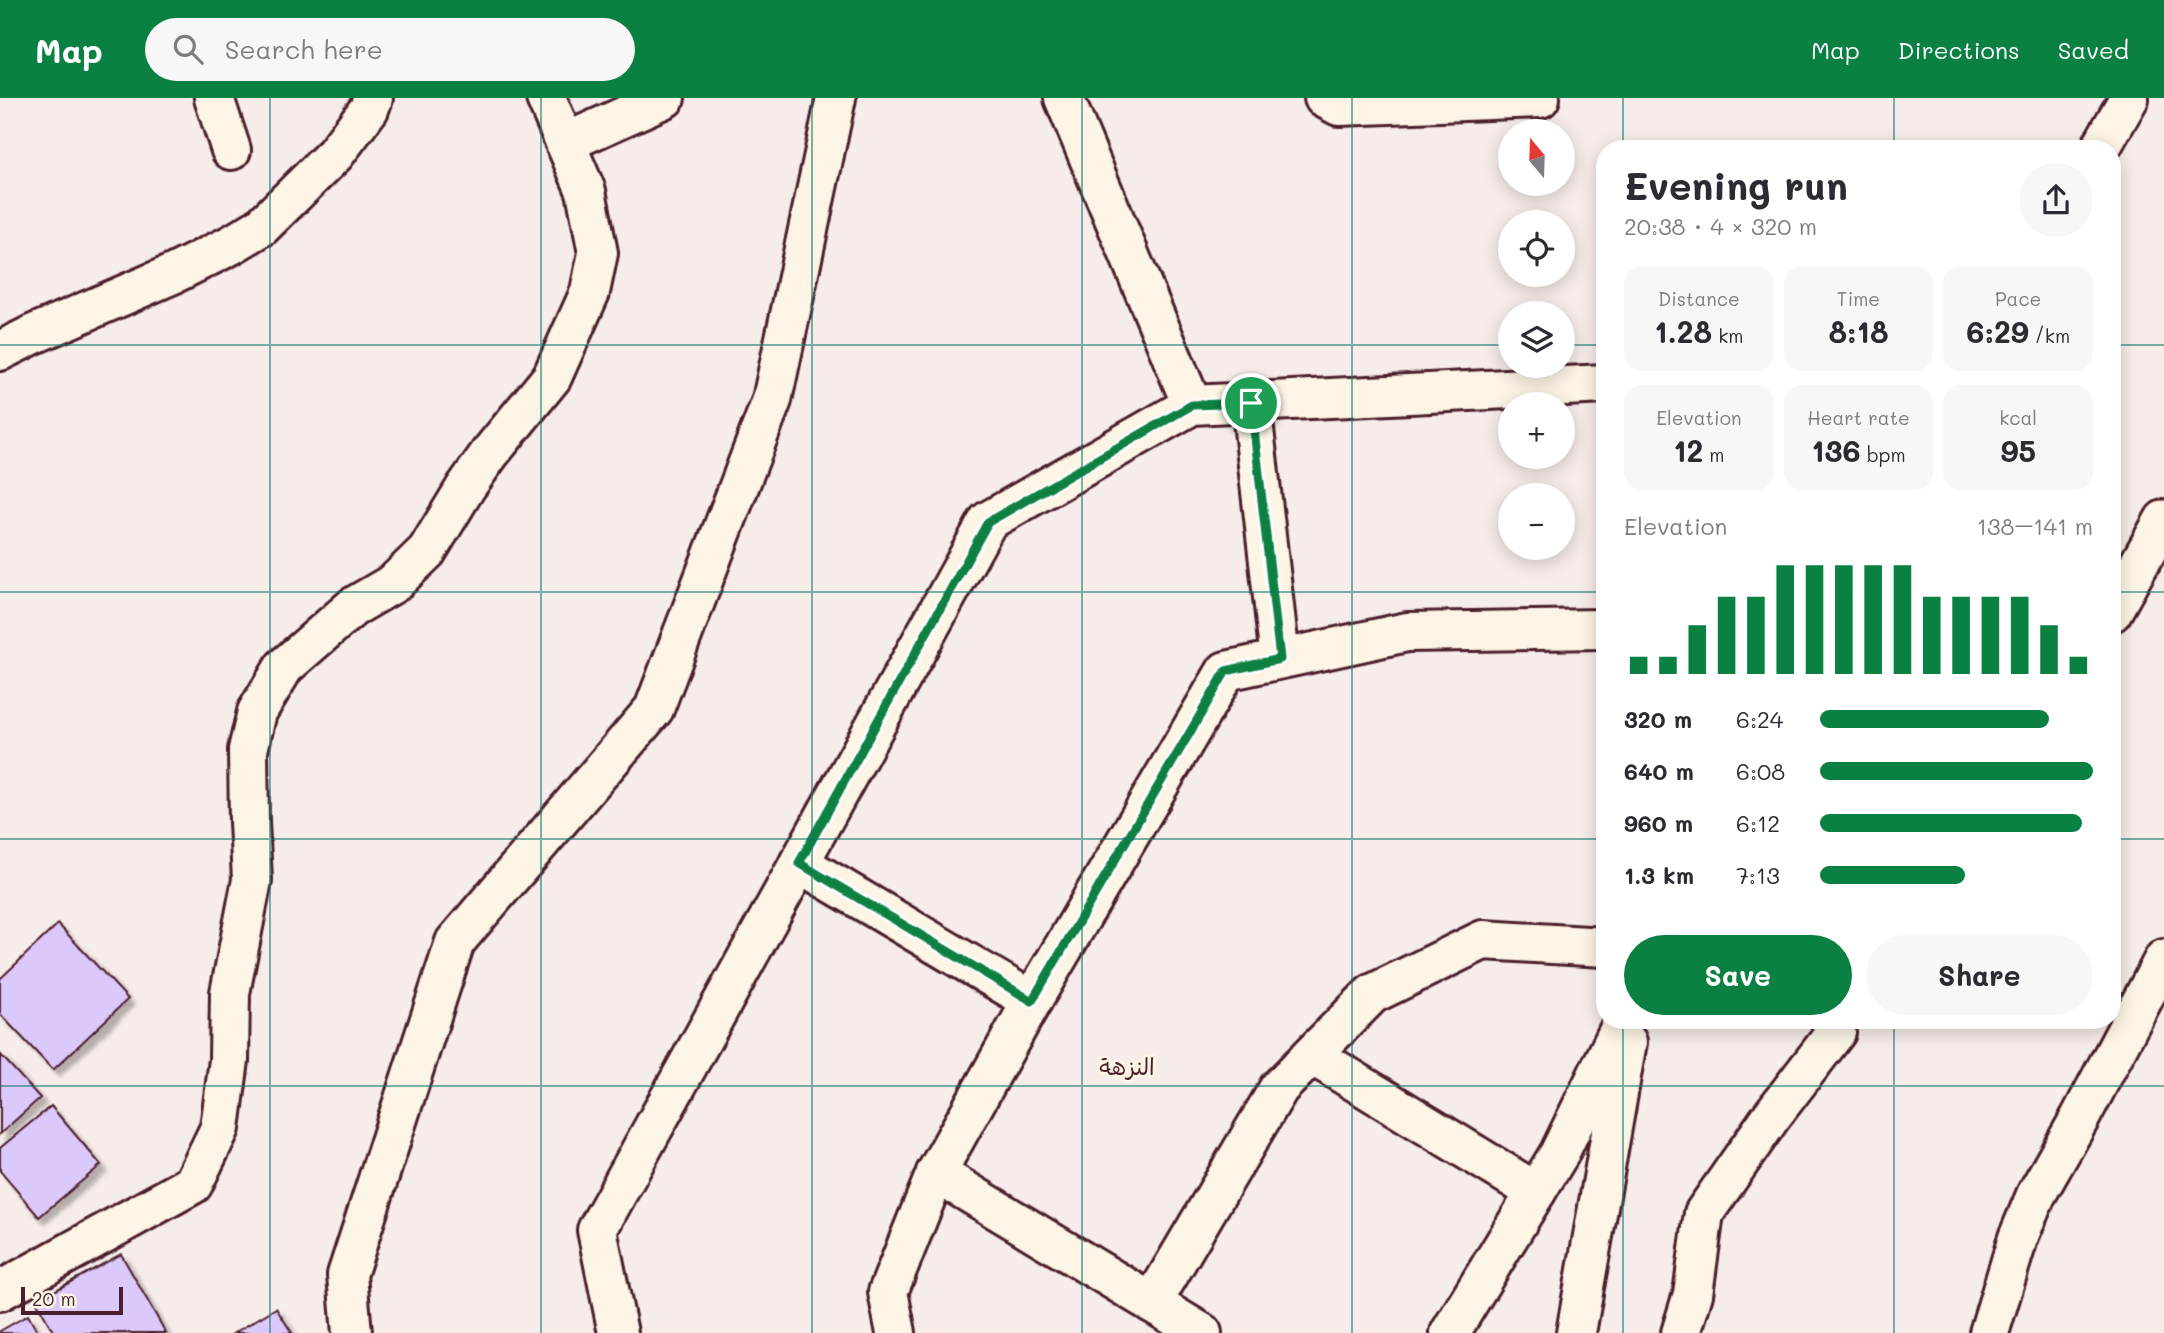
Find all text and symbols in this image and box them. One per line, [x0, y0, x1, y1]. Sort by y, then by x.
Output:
search box [145, 18, 635, 81]
text: Map [35, 28, 103, 71]
icon: search [169, 30, 207, 68]
text: Search here [225, 32, 383, 66]
text: Map [1811, 34, 1860, 65]
text: Directions [1898, 34, 2020, 65]
text: Saved [2058, 34, 2129, 65]
north arrow [1498, 119, 1575, 196]
map controls [1498, 119, 1575, 560]
text: Evening run [1624, 160, 1848, 210]
button: share [2019, 163, 2093, 237]
button: locate [1498, 210, 1575, 287]
text: 20:38 · 4 × 320 m [1624, 211, 1817, 241]
text: Distance [1658, 286, 1740, 311]
text: Time [1837, 286, 1880, 311]
text: Pace [1995, 286, 2041, 311]
button: layers [1498, 301, 1575, 378]
text: 1.28 [1654, 311, 1712, 351]
text: 8:18 [1828, 311, 1888, 351]
text: 6:29 [1966, 311, 2029, 351]
text: km [1712, 323, 1743, 348]
text: /km [2029, 323, 2070, 348]
pin [1221, 373, 1281, 433]
icon: arrive [1232, 384, 1270, 422]
button: + [1498, 392, 1575, 469]
text: Elevation [1656, 405, 1741, 430]
text: Heart rate [1807, 405, 1910, 430]
text: kcal [1999, 405, 2037, 430]
text: 12 [1673, 430, 1703, 470]
text: 136 [1811, 430, 1861, 470]
text: 95 [2000, 430, 2036, 470]
text: m [1703, 442, 1724, 467]
text: bpm [1861, 442, 1906, 467]
button: − [1498, 483, 1575, 560]
text: Elevation [1624, 511, 1727, 541]
text: 138–141 m [1977, 511, 2093, 541]
text: 320 m [1624, 704, 1692, 734]
text: 6:24 [1736, 704, 1783, 734]
text: 640 m [1624, 756, 1694, 786]
text: 6:08 [1736, 756, 1785, 786]
text: 960 m [1624, 808, 1693, 838]
text: 6:12 [1736, 808, 1780, 838]
text: 1.3 km [1624, 860, 1694, 890]
text: 7:13 [1736, 860, 1780, 890]
button: Save [1624, 935, 1852, 1015]
button: Share [1866, 935, 2093, 1015]
district label: النزهة [1099, 1051, 1155, 1081]
scale bar [21, 1284, 122, 1316]
text: 20 m [32, 1286, 76, 1311]

